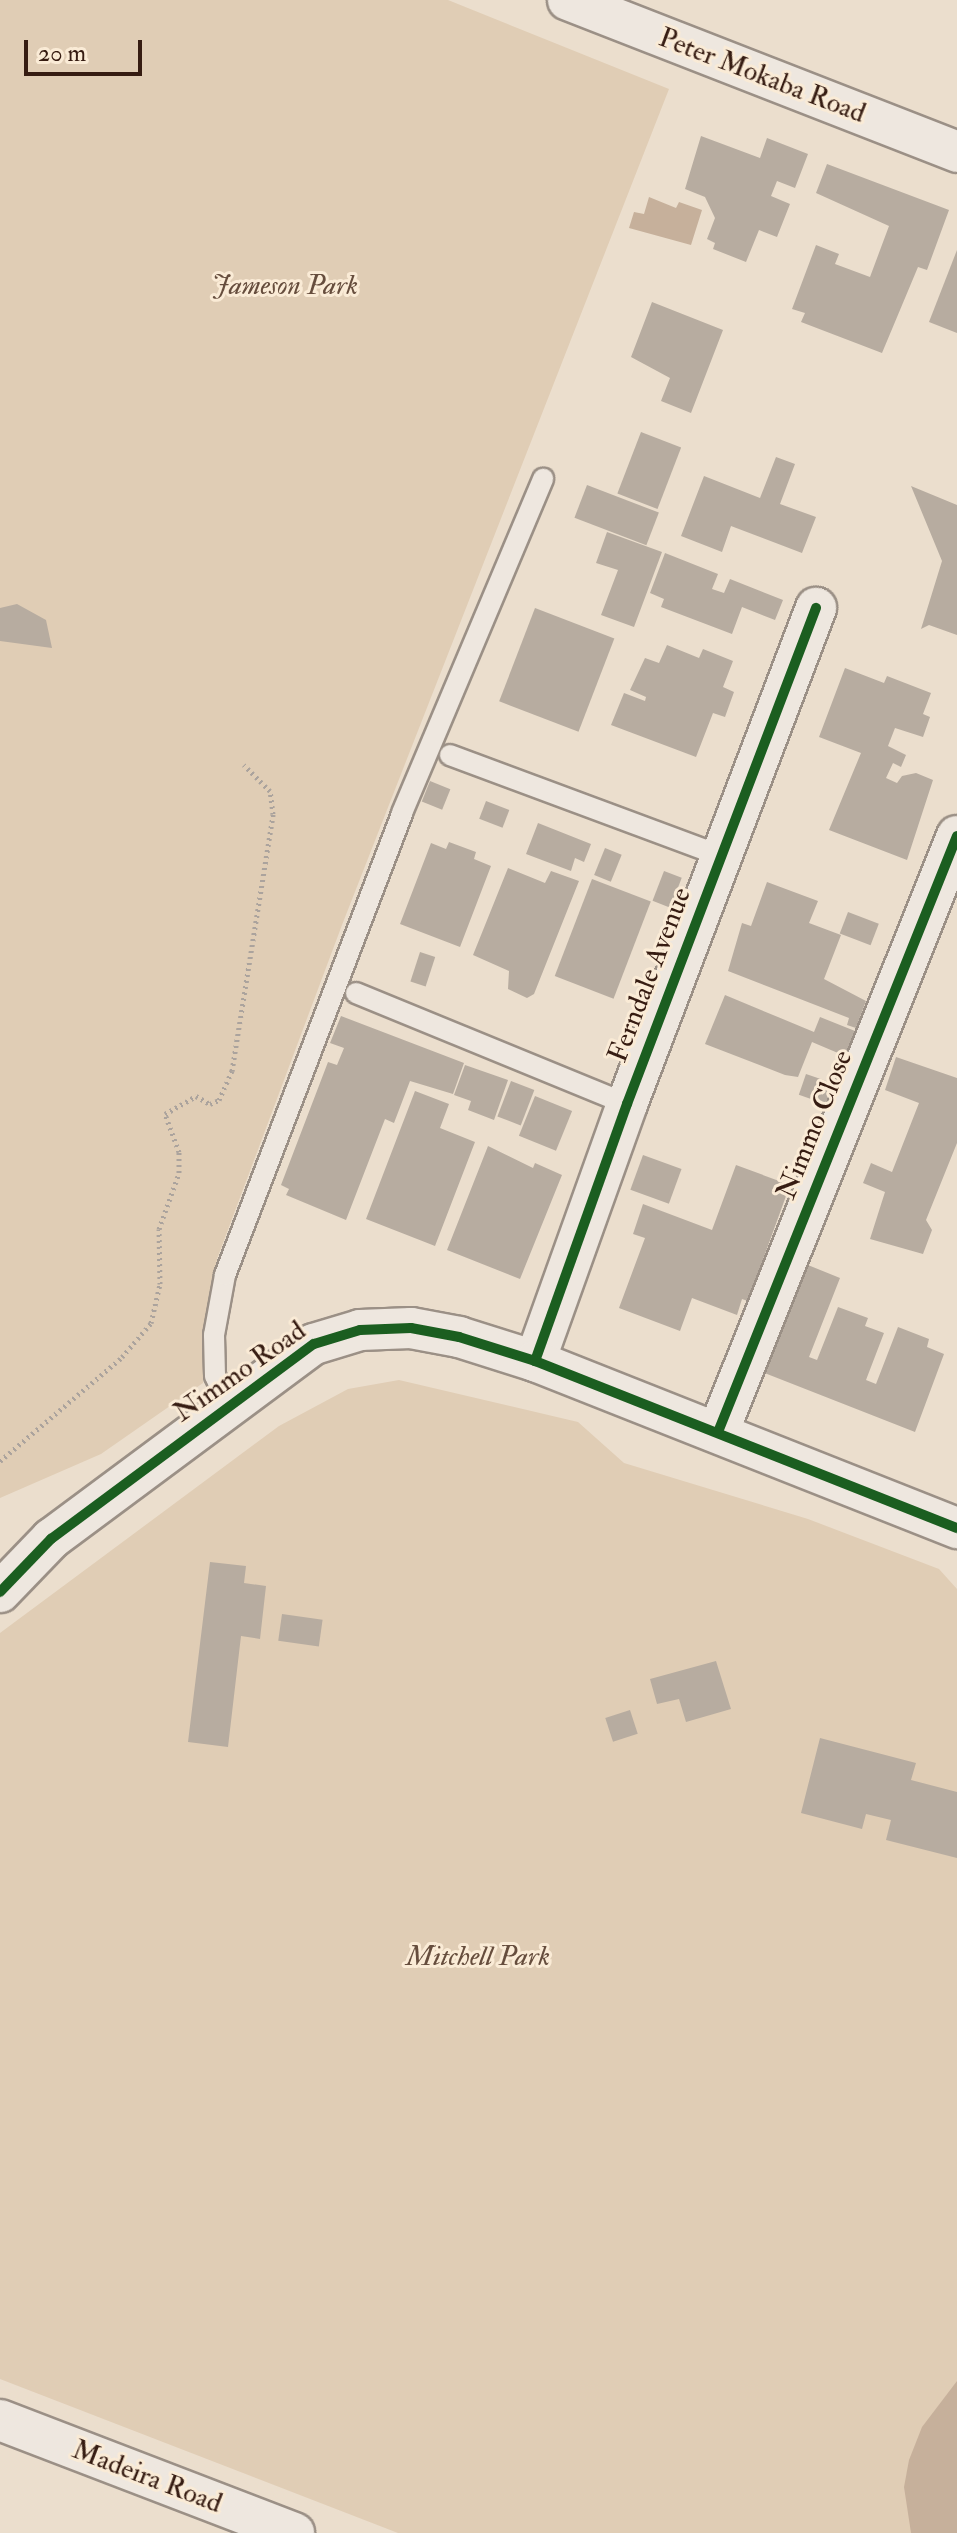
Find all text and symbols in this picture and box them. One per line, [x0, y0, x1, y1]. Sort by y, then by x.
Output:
street label: Peter Mokaba Road [654, 21, 870, 131]
scale bar [28, 24, 146, 74]
text: 20 m [38, 38, 86, 69]
park label: Jameson Park [212, 269, 358, 303]
street label: Ferndale Avenue [601, 883, 699, 1067]
street label: Nimmo Close [770, 1046, 860, 1204]
street label: Nimmo Road [167, 1314, 313, 1430]
park label: Mitchell Park [406, 1940, 550, 1974]
street label: Madeira Road [67, 2433, 227, 2521]

